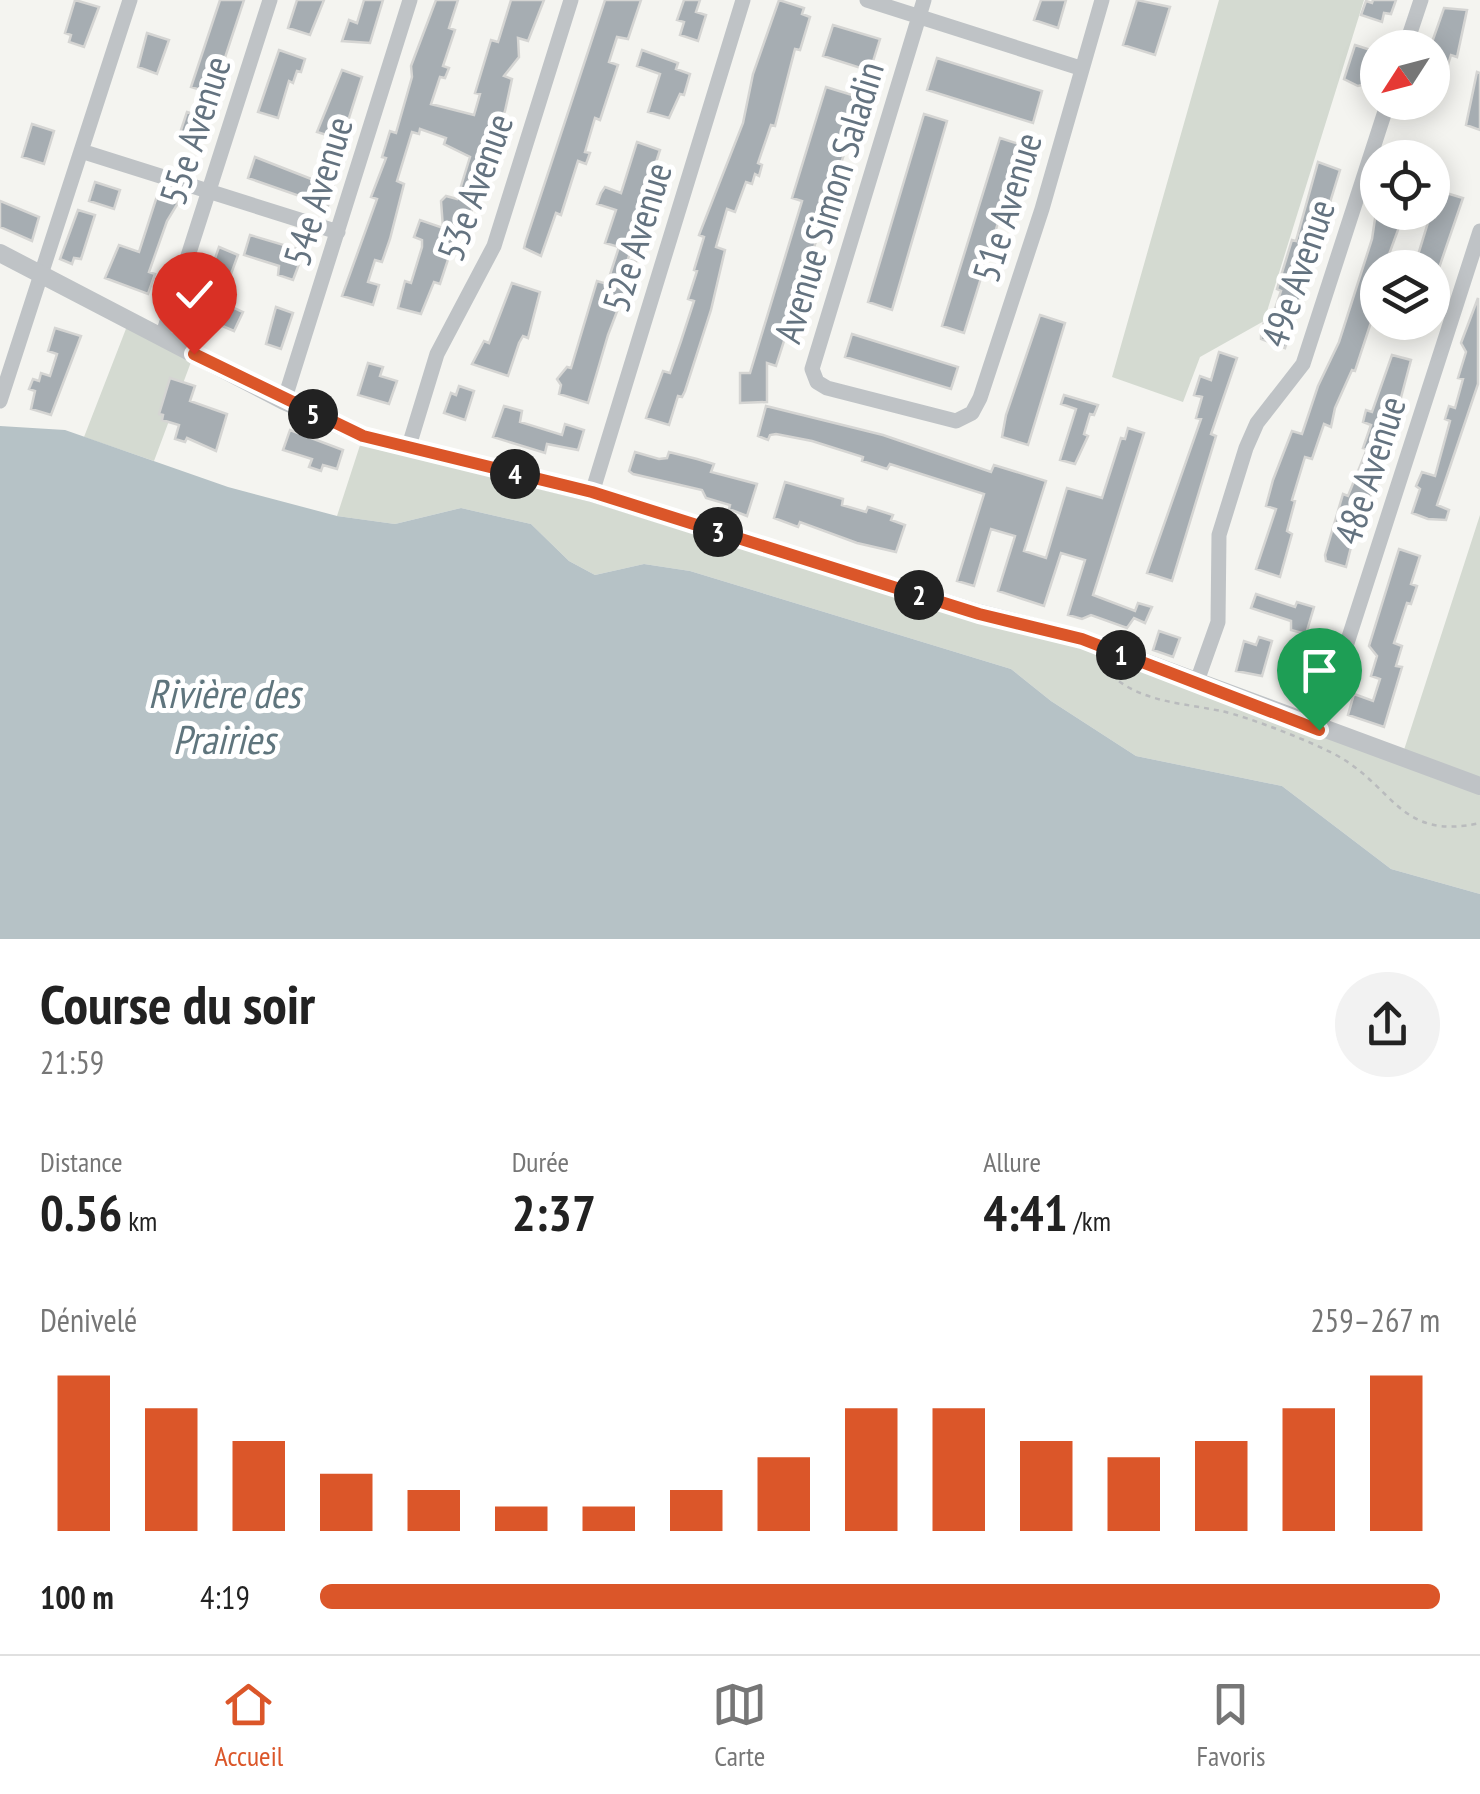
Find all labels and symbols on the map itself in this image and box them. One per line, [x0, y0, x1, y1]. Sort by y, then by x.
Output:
north arrow [1360, 30, 1450, 120]
street label: 55e Avenue [147, 50, 241, 210]
street label: Avenue Simon Saladin [762, 55, 894, 349]
street label: 53e Avenue [425, 107, 523, 267]
street label: 54e Avenue [271, 111, 363, 271]
street label: 51e Avenue [960, 127, 1052, 287]
street label: 52e Avenue [590, 157, 682, 317]
street label: 49e Avenue [1249, 193, 1345, 353]
pin [152, 252, 237, 355]
pin: 5 [288, 389, 338, 439]
street label: 48e Avenue [1322, 390, 1416, 550]
pin: 4 [490, 449, 540, 499]
pin: 3 [693, 507, 743, 557]
pin: 2 [894, 570, 944, 620]
pin [1277, 628, 1362, 731]
pin: 1 [1096, 630, 1146, 680]
water label: Rivière des Prairies [148, 667, 303, 765]

